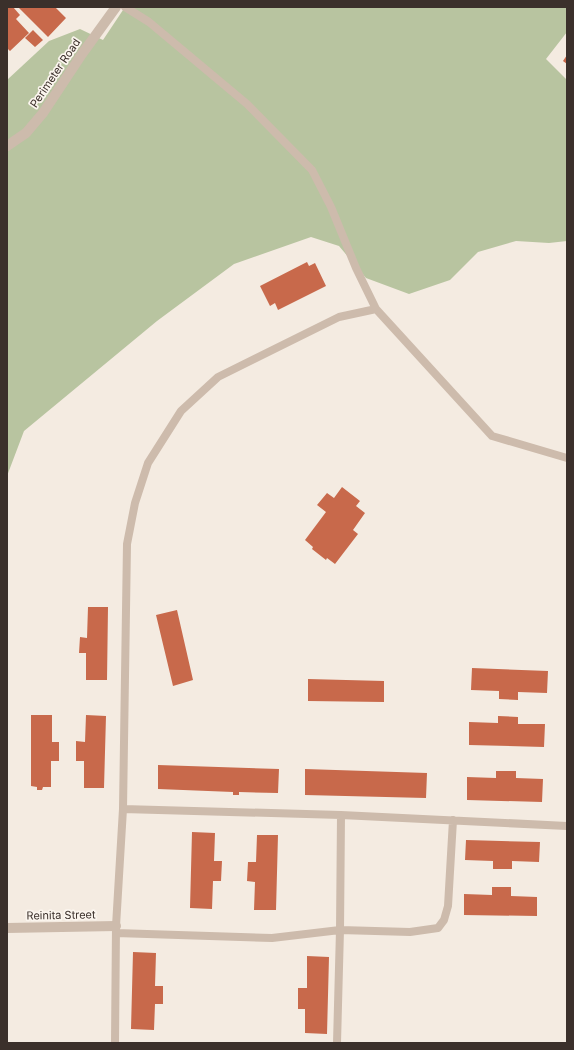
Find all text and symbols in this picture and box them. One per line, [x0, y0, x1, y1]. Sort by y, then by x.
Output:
street label: Perimeter Road [27, 36, 83, 110]
street label: Reinita Street [26, 907, 96, 923]

